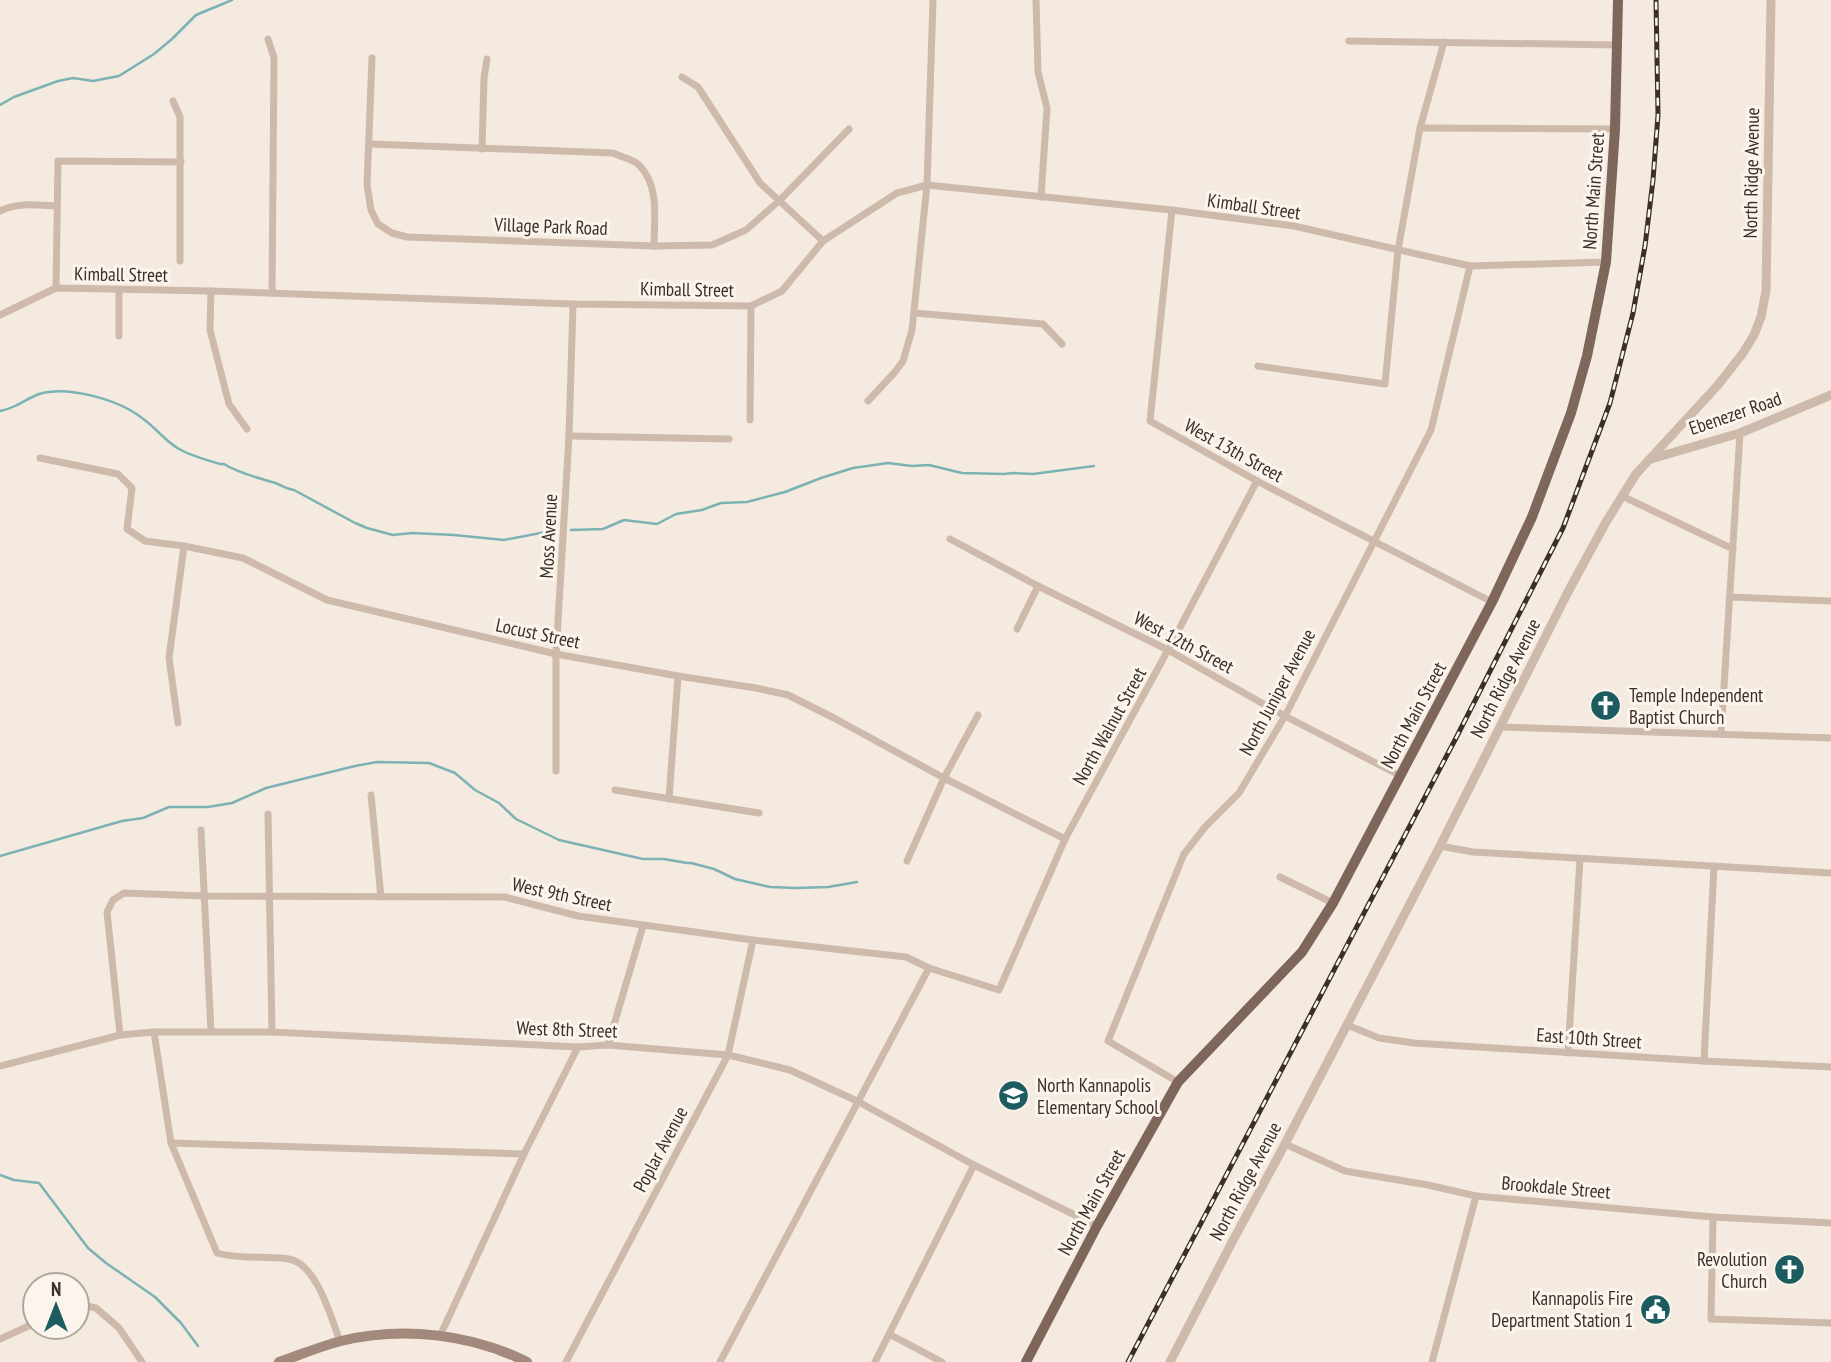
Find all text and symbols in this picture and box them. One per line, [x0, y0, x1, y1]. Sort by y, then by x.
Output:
street label: North Ridge Avenue [1738, 107, 1764, 239]
street label: North Main Street [1577, 131, 1609, 250]
street label: Kimball Street [1206, 188, 1303, 225]
street label: Village Park Road [493, 212, 608, 240]
street label: Kimball Street [74, 261, 169, 287]
street label: Kimball Street [640, 276, 735, 302]
street label: Ebenezer Road [1686, 386, 1784, 440]
street label: West 13th Street [1180, 413, 1288, 487]
street label: Moss Avenue [534, 493, 562, 579]
street label: West 12th Street [1130, 606, 1239, 679]
street label: Locust Street [494, 612, 583, 654]
street label: North Ridge Avenue [1465, 614, 1545, 742]
street label: North Juniper Avenue [1234, 624, 1320, 759]
street label: North Main Street [1375, 657, 1451, 772]
street label: North Walnut Street [1067, 662, 1152, 789]
place label: Temple Independent Baptist Church [1629, 683, 1764, 729]
church icon: Temple Independent Baptist Church [1589, 689, 1623, 723]
street label: West 9th Street [510, 872, 615, 916]
street label: West 8th Street [516, 1015, 619, 1043]
street label: East 10th Street [1536, 1022, 1643, 1054]
place label: North Kannapolis Elementary School [1037, 1073, 1159, 1119]
school or university icon: North Kannapolis Elementary School [997, 1079, 1031, 1113]
street label: Poplar Avenue [628, 1102, 693, 1196]
street label: North Ridge Avenue [1204, 1117, 1286, 1244]
street label: North Main Street [1052, 1144, 1130, 1259]
street label: Brookdale Street [1500, 1170, 1612, 1204]
place label: Revolution Church [1697, 1247, 1767, 1293]
church icon: Revolution Church [1773, 1253, 1807, 1287]
north arrow [21, 1271, 91, 1341]
text: N [51, 1277, 61, 1301]
place label: Kannapolis Fire Department Station 1 [1491, 1286, 1633, 1332]
public building icon: Kannapolis Fire Department Station 1 [1639, 1292, 1673, 1326]

